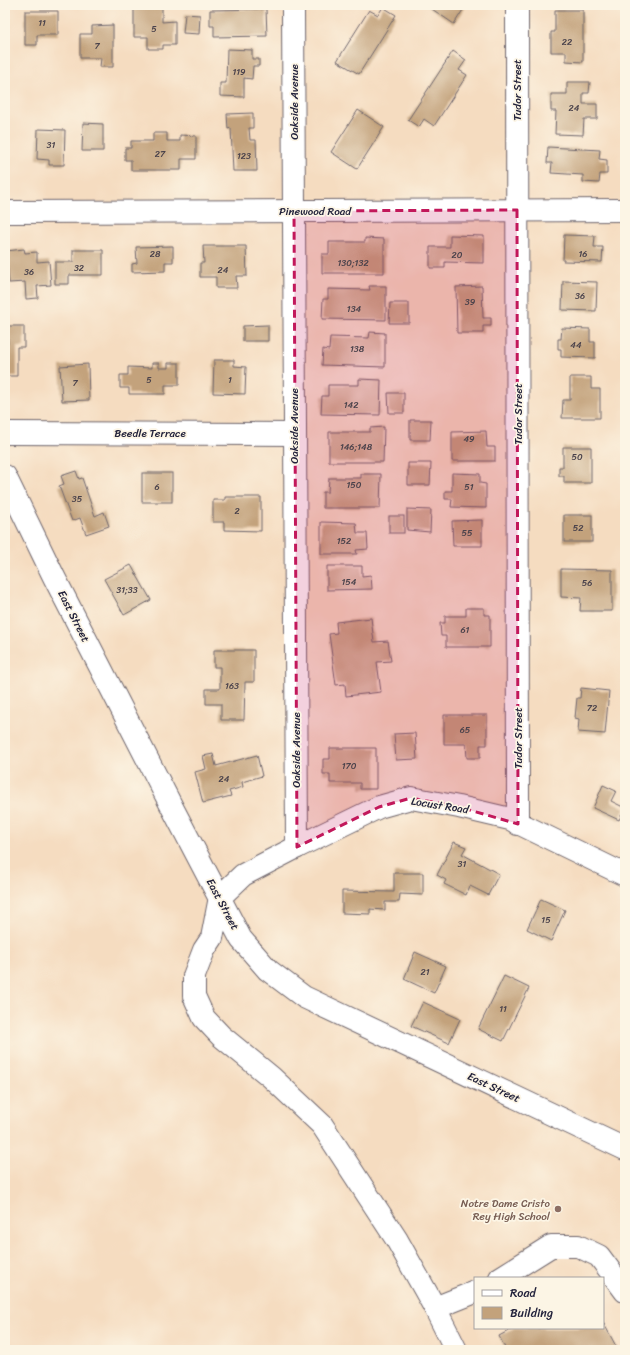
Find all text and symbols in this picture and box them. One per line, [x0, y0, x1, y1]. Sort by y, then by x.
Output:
house number: 11 [38, 15, 46, 31]
house number: 5 [151, 21, 157, 37]
house number: 22 [562, 34, 572, 50]
house number: 7 [94, 38, 100, 54]
street label: Tudor Street [508, 59, 527, 121]
street label: Oakside Avenue [285, 63, 304, 140]
house number: 119 [232, 64, 246, 80]
house number: 24 [569, 100, 580, 116]
house number: 31 [47, 137, 56, 153]
house number: 27 [155, 146, 166, 162]
house number: 123 [237, 148, 251, 164]
street label: Pinewood Road [279, 202, 352, 221]
house number: 28 [150, 246, 161, 262]
house number: 16 [579, 246, 587, 262]
house number: 20 [452, 247, 463, 263]
house number: 130;132 [337, 255, 369, 271]
house number: 32 [74, 260, 84, 276]
house number: 24 [218, 262, 229, 278]
house number: 36 [24, 264, 34, 280]
house number: 36 [575, 288, 585, 304]
house number: 39 [465, 294, 476, 310]
house number: 134 [347, 301, 362, 317]
house number: 44 [570, 337, 582, 353]
house number: 138 [350, 341, 365, 357]
house number: 5 [146, 372, 152, 388]
house number: 1 [228, 372, 232, 388]
house number: 7 [72, 375, 78, 391]
street label: Tudor Street [509, 383, 528, 445]
street label: Oakside Avenue [285, 387, 304, 464]
house number: 142 [344, 397, 358, 413]
street label: Beedle Terrace [114, 424, 186, 443]
house number: 49 [463, 431, 475, 447]
house number: 146;148 [340, 439, 373, 455]
house number: 50 [571, 449, 583, 465]
house number: 150 [346, 477, 362, 493]
house number: 6 [154, 479, 160, 495]
house number: 51 [464, 479, 474, 495]
house number: 35 [72, 491, 83, 507]
house number: 2 [234, 503, 240, 519]
house number: 52 [573, 520, 583, 536]
house number: 55 [462, 525, 473, 541]
house number: 152 [337, 533, 351, 549]
house number: 154 [342, 574, 357, 590]
house number: 56 [582, 575, 592, 591]
house number: 31;33 [116, 582, 138, 598]
street label: East Street [52, 587, 95, 646]
house number: 61 [461, 622, 470, 638]
house number: 163 [225, 678, 239, 694]
house number: 72 [587, 700, 597, 716]
street label: Tudor Street [509, 707, 528, 769]
street label: Oakside Avenue [287, 711, 306, 788]
house number: 65 [460, 722, 471, 738]
house number: 170 [342, 758, 357, 774]
house number: 24 [219, 771, 230, 787]
street label: Locust Road [410, 792, 471, 820]
house number: 31 [458, 856, 467, 872]
street label: East Street [201, 875, 244, 934]
house number: 15 [541, 912, 551, 928]
house number: 21 [420, 964, 430, 980]
house number: 11 [499, 1001, 507, 1017]
street label: East Street [464, 1067, 523, 1108]
place label: Notre Dame Cristo Rey High School [461, 1194, 551, 1226]
marker: Notre Dame Cristo Rey High School [553, 1204, 563, 1214]
legend [474, 1277, 604, 1329]
text: Road [510, 1282, 537, 1304]
text: Building [510, 1302, 553, 1324]

